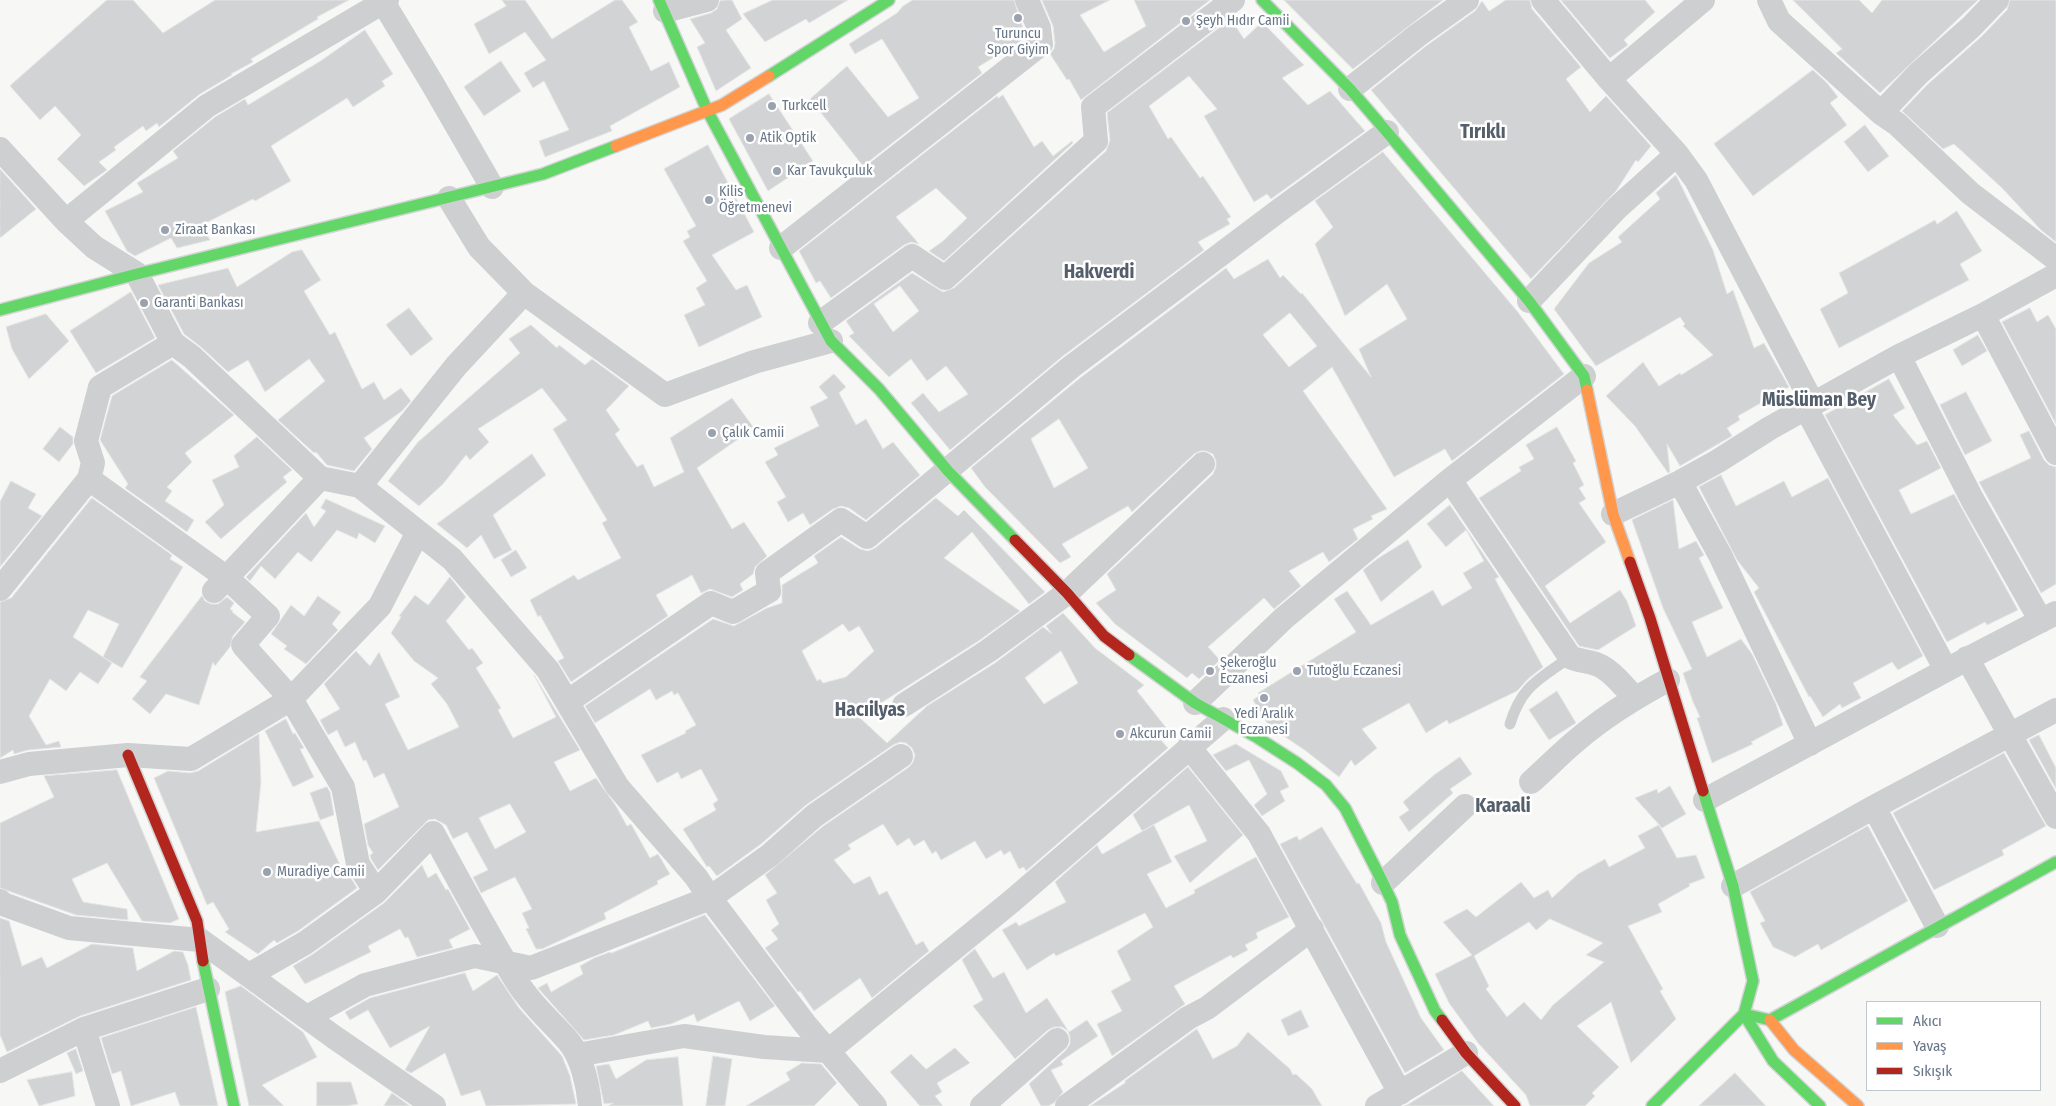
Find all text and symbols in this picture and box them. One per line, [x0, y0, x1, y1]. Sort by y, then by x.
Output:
marker: Turuncu Spor Giyim [1012, 12, 1024, 24]
place label: Şeyh Hıdır Camii [1196, 13, 1290, 29]
marker: Şeyh Hıdır Camii [1180, 15, 1192, 27]
place label: Turuncu Spor Giyim [987, 26, 1049, 58]
place label: Turkcell [782, 98, 827, 114]
marker: Turkcell [766, 100, 778, 112]
district label: Tırıklı [1460, 122, 1506, 144]
place label: Atik Optik [760, 130, 816, 146]
marker: Atik Optik [744, 132, 756, 144]
place label: Kar Tavukçuluk [787, 163, 872, 179]
marker: Kar Tavukçuluk [771, 165, 783, 177]
place label: Kilis Öğretmenevi [719, 184, 792, 216]
marker: Kilis Öğretmenevi [703, 194, 715, 206]
place label: Ziraat Bankası [175, 222, 256, 238]
marker: Ziraat Bankası [159, 224, 171, 236]
district label: Hakverdi [1064, 262, 1134, 284]
place label: Garanti Bankası [154, 295, 243, 311]
marker: Garanti Bankası [138, 297, 150, 309]
district label: Müslüman Bey [1762, 390, 1876, 412]
place label: Çalık Camii [722, 425, 784, 441]
marker: Çalık Camii [706, 427, 718, 439]
place label: Şekeroğlu Eczanesi [1220, 655, 1277, 688]
place label: Tutoğlu Eczanesi [1307, 663, 1401, 679]
marker: Şekeroğlu Eczanesi [1204, 665, 1216, 677]
marker: Tutoğlu Eczanesi [1291, 665, 1303, 677]
marker: Yedi Aralık Eczanesi [1258, 692, 1270, 704]
district label: Hacıilyas [835, 700, 905, 722]
place label: Yedi Aralık Eczanesi [1234, 706, 1294, 739]
place label: Akcurun Camii [1130, 726, 1211, 742]
marker: Akcurun Camii [1114, 728, 1126, 740]
district label: Karaali [1475, 796, 1531, 818]
place label: Muradiye Camii [277, 864, 365, 880]
marker: Muradiye Camii [261, 866, 273, 878]
legend [1866, 1001, 2041, 1091]
text: Akıcı [1913, 1012, 1942, 1030]
text: Yavaş [1913, 1037, 1947, 1055]
text: Sıkışık [1913, 1062, 1952, 1080]

